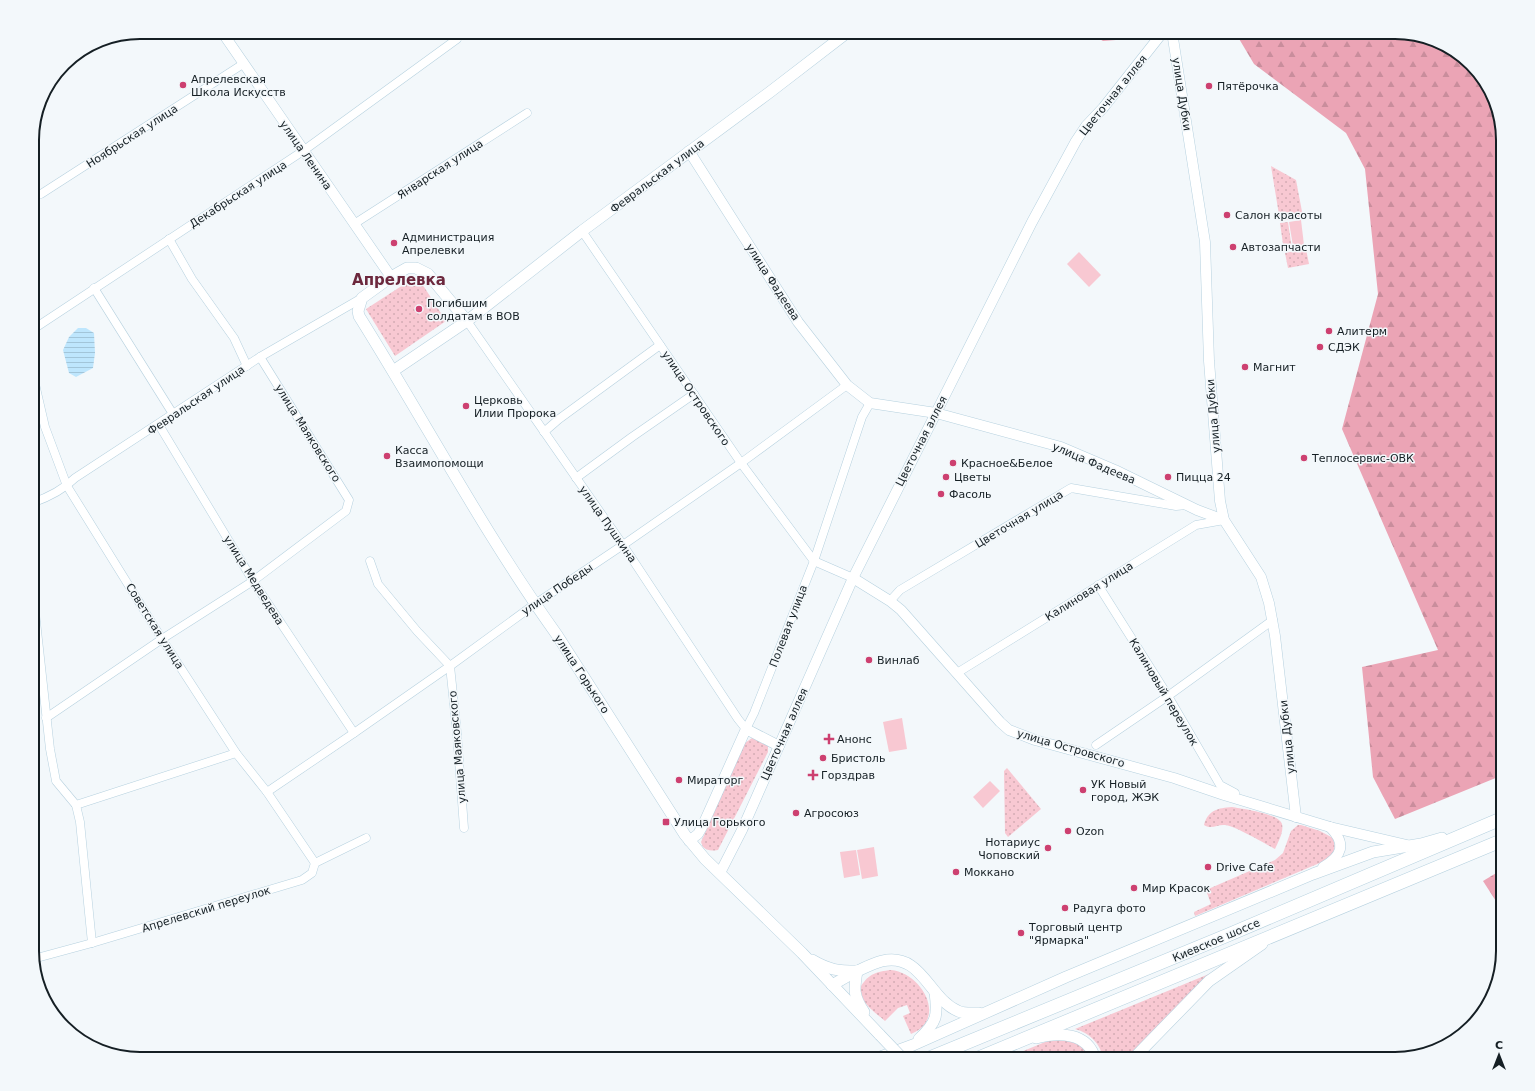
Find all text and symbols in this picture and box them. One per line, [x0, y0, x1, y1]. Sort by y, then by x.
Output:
street label: Цветочная аллея [1077, 52, 1150, 138]
street label: улица Дубки [1169, 56, 1194, 132]
place label: Апрелевская Школа Искусств [191, 73, 286, 99]
marker: Апрелевская Школа Искусств [178, 80, 188, 90]
place label: Пятёрочка [1217, 80, 1279, 93]
marker: Пятёрочка [1204, 81, 1214, 91]
street label: Ноябрьская улица [84, 102, 180, 171]
street label: улица Ленина [277, 118, 334, 192]
street label: Январская улица [395, 137, 486, 202]
street label: Февральская улица [608, 137, 707, 216]
street label: Декабрьская улица [187, 158, 289, 231]
place label: Салон красоты [1235, 209, 1322, 222]
marker: Салон красоты [1222, 210, 1232, 220]
place label: Администрация Апрелевки [402, 231, 494, 257]
marker: Администрация Апрелевки [389, 238, 399, 248]
street label: улица Фадеева [743, 241, 802, 323]
place label: Автозапчасти [1241, 241, 1321, 254]
marker: Автозапчасти [1228, 242, 1238, 252]
district label: Апрелевка [352, 271, 446, 289]
place label: Погибшим солдатам в ВОВ [427, 297, 520, 323]
marker: Погибшим солдатам в ВОВ [414, 304, 424, 314]
place label: Алитерм [1337, 325, 1387, 338]
marker: Алитерм [1324, 326, 1334, 336]
place label: СДЭК [1328, 341, 1360, 354]
marker: СДЭК [1315, 342, 1325, 352]
street label: улица Островского [659, 348, 732, 448]
place label: Магнит [1253, 361, 1296, 374]
marker: Магнит [1240, 362, 1250, 372]
street label: Февральская улица [145, 363, 247, 438]
street label: улица Дубки [1204, 378, 1223, 453]
street label: улица Маяковского [272, 382, 343, 485]
place label: Церковь Илии Пророка [474, 394, 556, 420]
street label: Цветочная аллея [893, 394, 950, 489]
marker: Церковь Илии Пророка [461, 401, 471, 411]
street label: улица Фадеева [1050, 440, 1137, 487]
place label: Касса Взаимопомощи [395, 444, 484, 470]
marker: Касса Взаимопомощи [382, 451, 392, 461]
place label: Теплосервис-ОВК [1311, 452, 1414, 465]
marker: Теплосервис-ОВК [1299, 453, 1309, 463]
place label: Красное&Белое [961, 457, 1053, 470]
marker: Красное&Белое [948, 458, 958, 468]
place label: Цветы [954, 471, 991, 484]
place label: Пицца 24 [1176, 471, 1231, 484]
marker: Цветы [941, 472, 951, 482]
marker: Пицца 24 [1163, 472, 1173, 482]
street label: улица Пушкина [576, 483, 639, 565]
place label: Фасоль [949, 488, 992, 501]
street label: Цветочная улица [973, 488, 1066, 551]
marker: Фасоль [936, 489, 946, 499]
street label: улица Медведева [221, 533, 286, 627]
street label: Калиновая улица [1043, 559, 1136, 624]
street label: улица Победы [519, 561, 595, 618]
street label: Советская улица [123, 581, 186, 671]
street label: Полевая улица [767, 583, 810, 669]
street label: улица Горького [551, 632, 612, 716]
street label: Калиновый переулок [1126, 636, 1201, 749]
place label: Винлаб [877, 654, 920, 667]
marker: Винлаб [864, 655, 874, 665]
street label: Цветочная аллея [758, 686, 811, 782]
street label: улица Маяковского [446, 690, 469, 804]
street label: улица Дубки [1277, 699, 1298, 774]
street label: улица Островского [1015, 727, 1127, 770]
place label: Анонс [837, 733, 872, 746]
marker: Анонс [824, 734, 834, 744]
place label: Бристоль [831, 752, 885, 765]
marker: Бристоль [818, 753, 828, 763]
place label: Горздрав [821, 769, 875, 782]
marker: Горздрав [808, 770, 818, 780]
place label: Мираторг [687, 774, 743, 787]
marker: Мираторг [674, 775, 684, 785]
place label: УК Новый город, ЖЭК [1091, 778, 1159, 804]
marker: УК Новый город, ЖЭК [1078, 785, 1088, 795]
place label: Агросоюз [804, 807, 859, 820]
marker: Агросоюз [791, 808, 801, 818]
place label: Улица Горького [674, 816, 766, 829]
marker: Улица Горького [661, 817, 671, 827]
place label: Ozon [1076, 825, 1104, 838]
marker: Ozon [1063, 826, 1073, 836]
place label: Нотариус Чоповский [978, 836, 1040, 862]
marker: Нотариус Чоповский [1043, 843, 1053, 853]
place label: Drive Cafe [1216, 861, 1274, 874]
marker: Drive Cafe [1203, 862, 1213, 872]
place label: Моккано [964, 866, 1014, 879]
marker: Моккано [951, 867, 961, 877]
place label: Мир Красок [1142, 882, 1210, 895]
marker: Мир Красок [1129, 883, 1139, 893]
street label: Апрелевский переулок [140, 884, 272, 935]
place label: Радуга фото [1073, 902, 1146, 915]
marker: Радуга фото [1060, 903, 1070, 913]
street label: Киевское шоссе [1171, 916, 1262, 965]
place label: Торговый центр "Ярмарка" [1028, 921, 1123, 947]
marker: Торговый центр "Ярмарка" [1016, 928, 1026, 938]
north arrow [1479, 1035, 1519, 1075]
text: С [1495, 1039, 1503, 1052]

